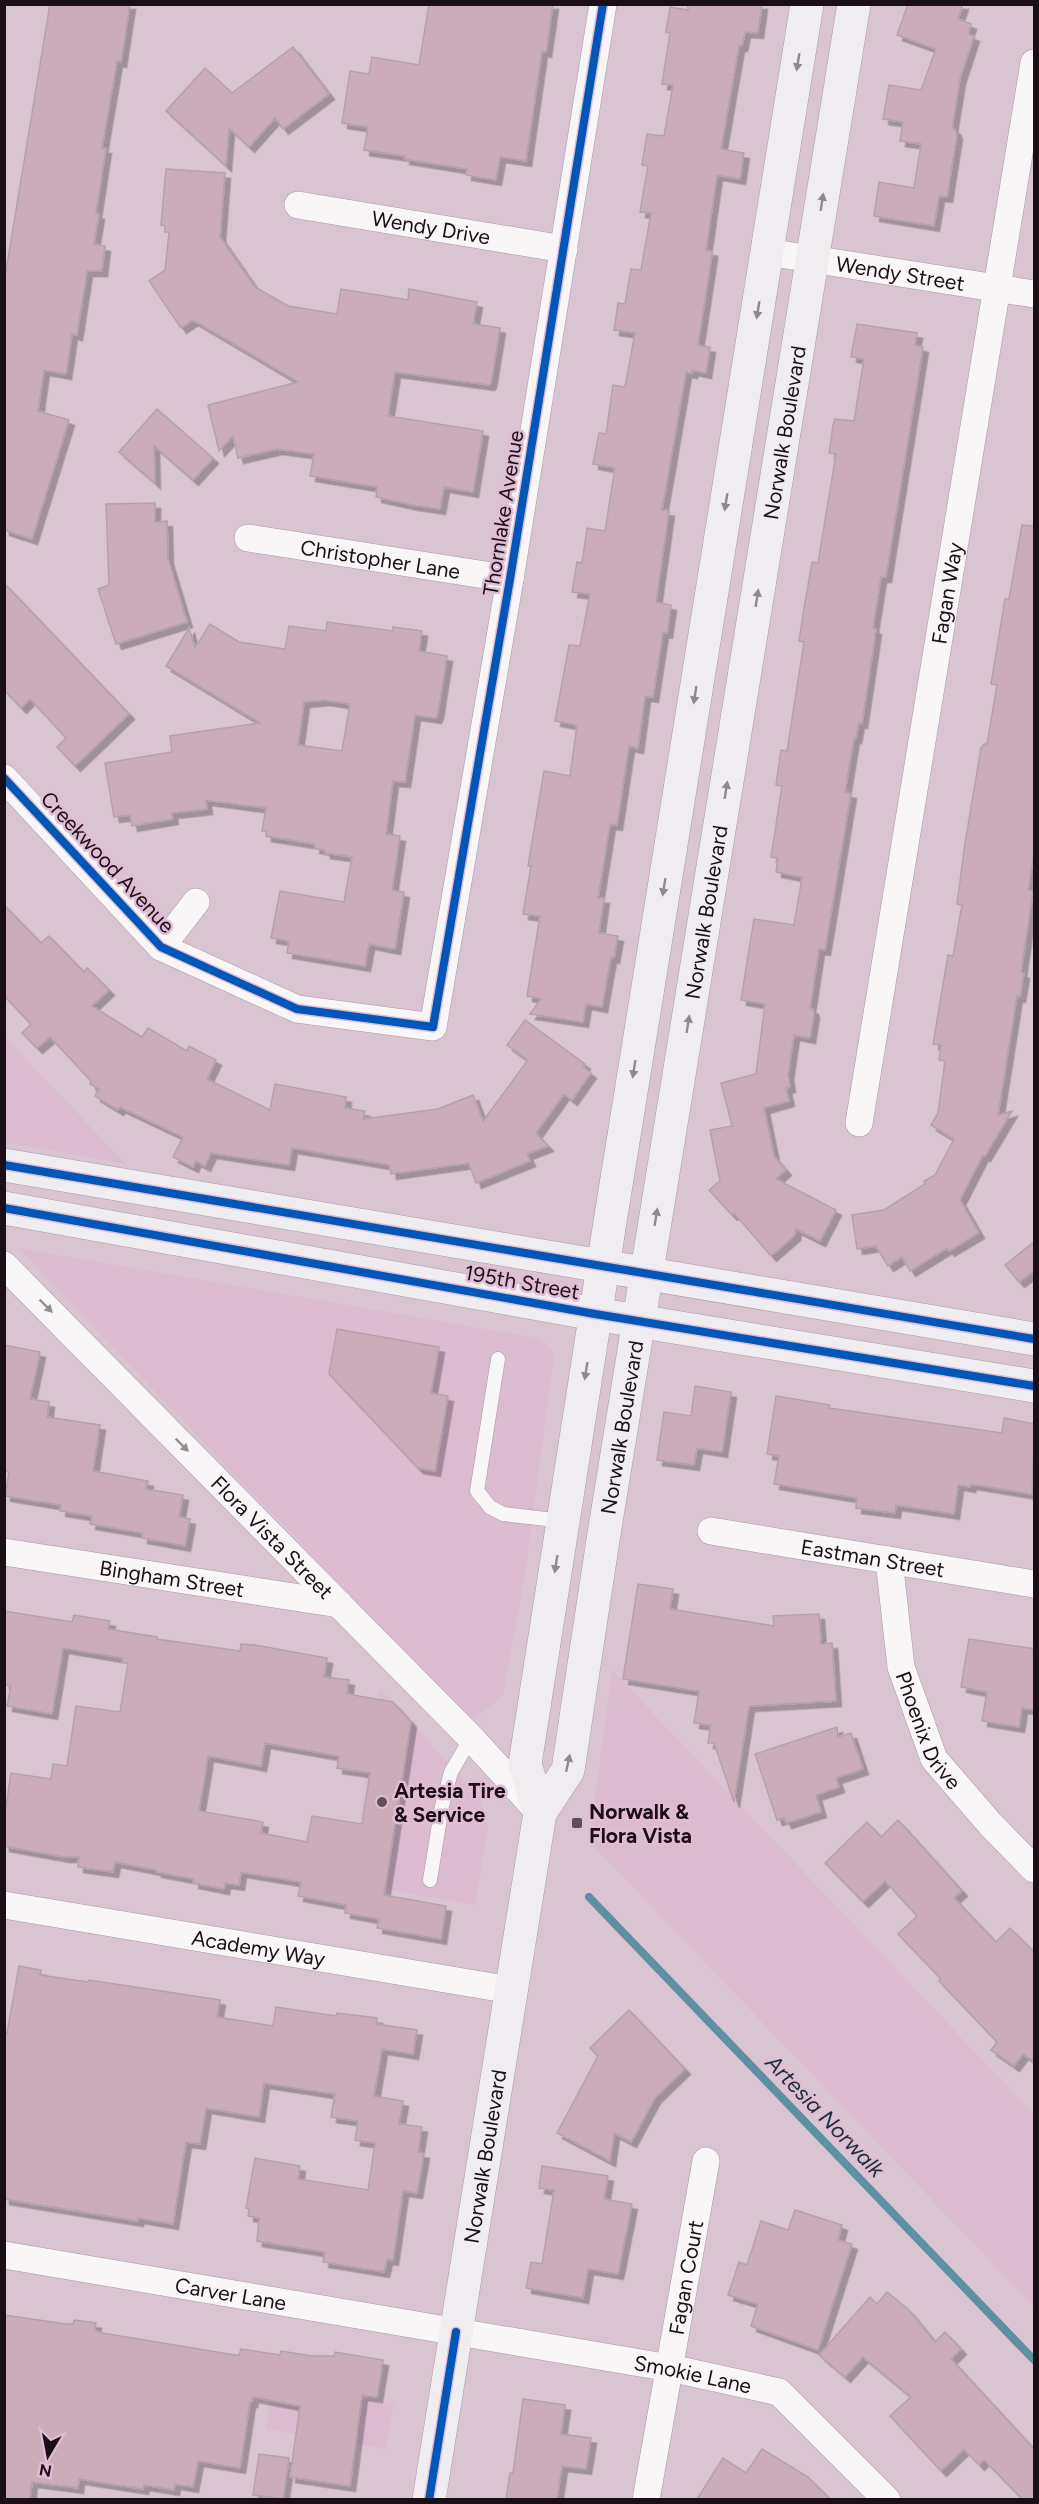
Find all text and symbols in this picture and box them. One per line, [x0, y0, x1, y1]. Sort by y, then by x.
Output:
one-way arrow [793, 53, 802, 72]
one-way arrow [817, 192, 826, 211]
street label: Wendy Drive [370, 205, 492, 249]
street label: Wendy Street [834, 251, 967, 295]
one-way arrow [753, 300, 762, 319]
street label: Norwalk Boulevard [757, 344, 810, 521]
street label: Thornlake Avenue [478, 428, 528, 598]
one-way arrow [722, 493, 731, 512]
street label: Christopher Lane [299, 534, 462, 584]
street label: Fagan Way [926, 540, 967, 646]
one-way arrow [753, 588, 762, 607]
one-way arrow [690, 685, 699, 704]
one-way arrow [721, 780, 730, 799]
street label: Creekwood Avenue [36, 786, 180, 938]
street label: Norwalk Boulevard [679, 823, 732, 1001]
one-way arrow [659, 878, 668, 897]
one-way arrow [683, 1014, 692, 1033]
one-way arrow [630, 1059, 639, 1078]
one-way arrow [652, 1207, 661, 1226]
street label: 195th Street [463, 1260, 581, 1304]
one-way arrow [38, 1299, 52, 1313]
street label: Norwalk Boulevard [595, 1339, 648, 1516]
one-way arrow [581, 1362, 590, 1381]
one-way arrow [175, 1438, 189, 1452]
street label: Flora Vista Street [206, 1470, 339, 1604]
street label: Eastman Street [799, 1533, 947, 1582]
street label: Bingham Street [98, 1555, 246, 1602]
one-way arrow [551, 1555, 560, 1574]
street label: Phoenix Drive [891, 1668, 967, 1794]
one-way arrow [564, 1753, 574, 1772]
place label: Artesia Tire & Service [394, 1778, 506, 1827]
marker: Artesia Tire & Service [375, 1795, 389, 1809]
place label: Norwalk & Flora Vista [589, 1799, 692, 1848]
marker: Norwalk & Flora Vista [570, 1816, 584, 1830]
street label: Academy Way [190, 1924, 327, 1971]
water label: Artesia Norwalk [759, 2049, 891, 2184]
street label: Norwalk Boulevard [458, 2068, 511, 2245]
street label: Fagan Court [663, 2218, 708, 2337]
street label: Carver Lane [173, 2272, 288, 2315]
street label: Smokie Lane [632, 2350, 754, 2398]
north arrow [18, 2426, 78, 2486]
text: N [38, 2460, 53, 2481]

